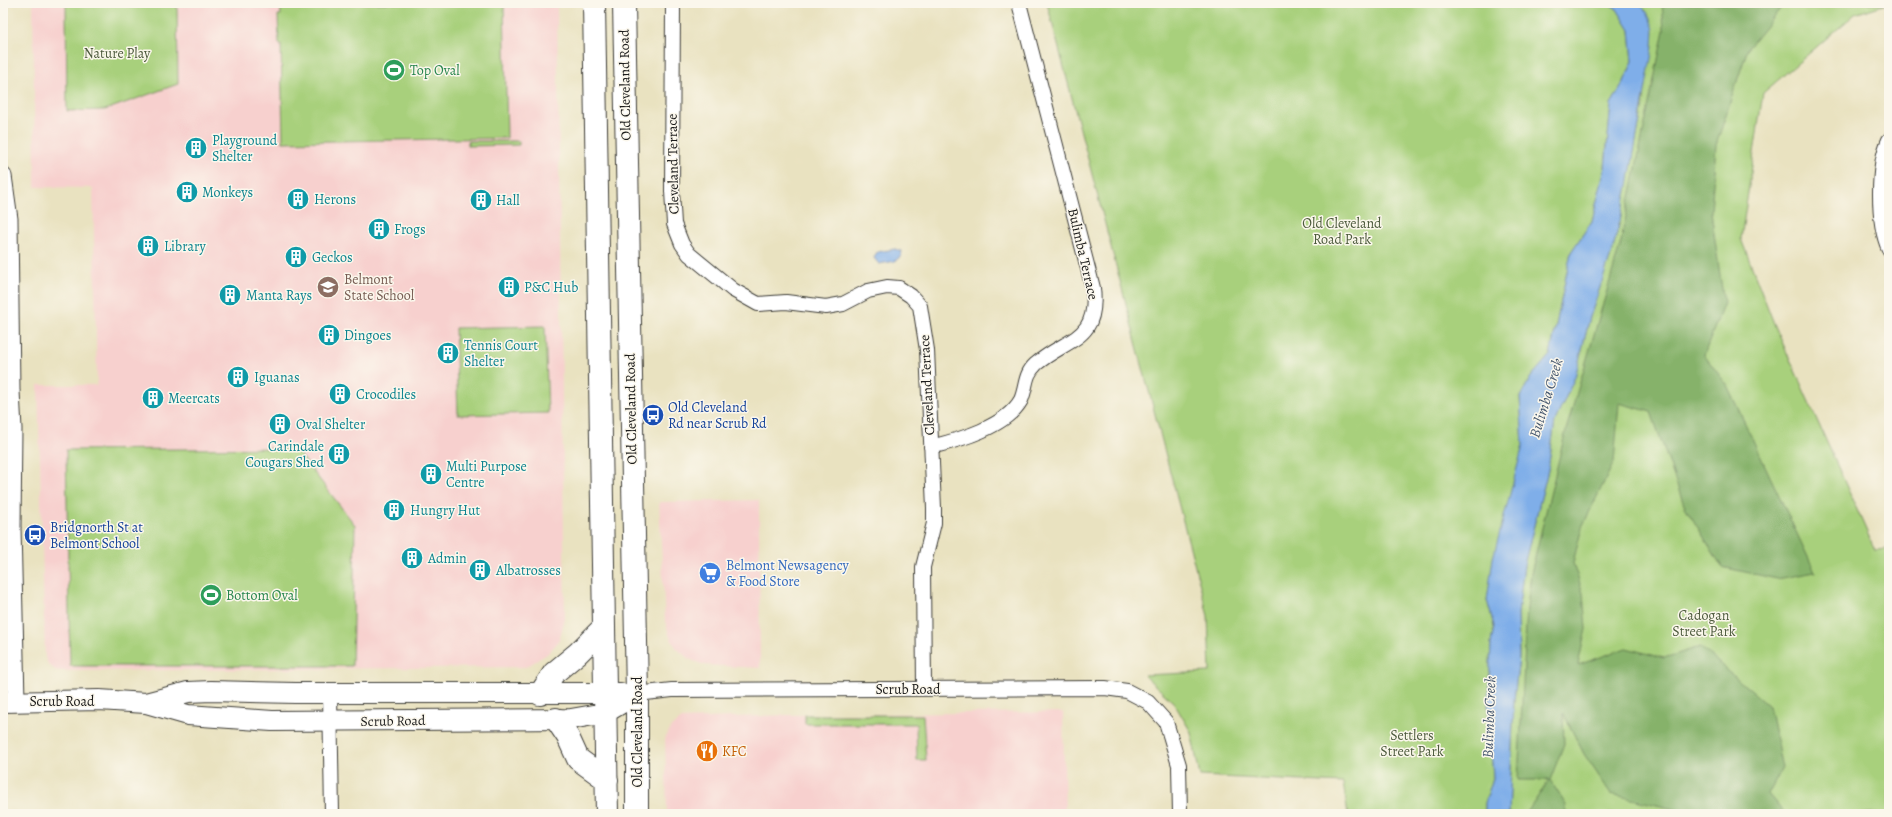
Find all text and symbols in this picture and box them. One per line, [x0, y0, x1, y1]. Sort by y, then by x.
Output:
street label: Old Cleveland Road [615, 29, 635, 141]
park label: Nature Play [84, 44, 151, 63]
sports icon: Top Oval [381, 57, 407, 83]
place label: Top Oval [410, 61, 460, 80]
street label: Cleveland Terrace [663, 113, 683, 215]
place label: Playground Shelter [212, 131, 278, 166]
building icon: Playground Shelter [183, 135, 209, 161]
building icon: Monkeys [174, 179, 200, 205]
place label: Monkeys [202, 183, 253, 202]
building icon: Herons [285, 186, 311, 212]
building icon: Hall [468, 187, 494, 213]
place label: Herons [314, 190, 356, 209]
place label: Hall [496, 191, 520, 210]
street label: Bulimba Terrace [1063, 206, 1103, 302]
park label: Old Cleveland Road Park [1302, 214, 1382, 249]
building icon: Frogs [366, 216, 392, 242]
place label: Frogs [394, 220, 426, 239]
building icon: Library [135, 233, 161, 259]
place label: Library [164, 237, 206, 256]
building icon: Geckos [283, 244, 309, 270]
place label: Geckos [312, 248, 353, 267]
place label: Belmont State School [344, 270, 415, 305]
school or university icon: Belmont State School [315, 274, 341, 300]
building icon: P&C Hub [496, 274, 522, 300]
place label: P&C Hub [524, 278, 578, 297]
building icon: Manta Rays [217, 282, 243, 308]
place label: Manta Rays [246, 286, 312, 305]
building icon: Dingoes [316, 322, 342, 348]
place label: Dingoes [344, 326, 391, 345]
street label: Cleveland Terrace [915, 334, 939, 436]
place label: Tennis Court Shelter [464, 336, 538, 371]
building icon: Tennis Court Shelter [435, 340, 461, 366]
street label: Old Cleveland Road [621, 353, 641, 465]
water label: Bulimba Creek [1524, 356, 1568, 440]
building icon: Iguanas [225, 364, 251, 390]
place label: Iguanas [254, 368, 300, 387]
building icon: Crocodiles [327, 381, 353, 407]
building icon: Meercats [140, 385, 166, 411]
place label: Crocodiles [356, 385, 416, 404]
place label: Meercats [168, 389, 220, 408]
place label: Old Cleveland Rd near Scrub Rd [668, 398, 767, 433]
bus stop icon: Old Cleveland Rd near Scrub Rd [640, 402, 666, 428]
building icon: Oval Shelter [267, 411, 293, 437]
place label: Oval Shelter [296, 415, 366, 434]
place label: Carindale Cougars Shed [245, 437, 324, 472]
building icon: Carindale Cougars Shed [326, 441, 352, 467]
place label: Multi Purpose Centre [446, 457, 527, 492]
building icon: Multi Purpose Centre [418, 461, 444, 487]
building icon: Hungry Hut [381, 497, 407, 523]
place label: Hungry Hut [410, 501, 481, 520]
place label: Bridgnorth St at Belmont School [50, 518, 143, 553]
bus stop icon: Bridgnorth St at Belmont School [22, 522, 48, 548]
building icon: Admin [399, 545, 425, 571]
place label: Admin [427, 549, 467, 568]
place label: Belmont Newsagency & Food Store [726, 556, 850, 591]
building icon: Albatrosses [467, 557, 493, 583]
supermarket icon: Belmont Newsagency & Food Store [697, 560, 723, 586]
place label: Albatrosses [495, 561, 561, 580]
sports icon: Bottom Oval [198, 582, 224, 608]
place label: Bottom Oval [226, 586, 298, 605]
park label: Cadogan Street Park [1672, 606, 1736, 641]
water label: Bulimba Creek [1478, 675, 1500, 758]
street label: Old Cleveland Road [628, 676, 647, 788]
street label: Scrub Road [875, 680, 941, 699]
street label: Scrub Road [29, 692, 95, 711]
street label: Scrub Road [360, 711, 426, 731]
park label: Settlers Street Park [1380, 726, 1444, 761]
restaurant icon: KFC [694, 738, 720, 764]
place label: KFC [722, 742, 747, 761]

